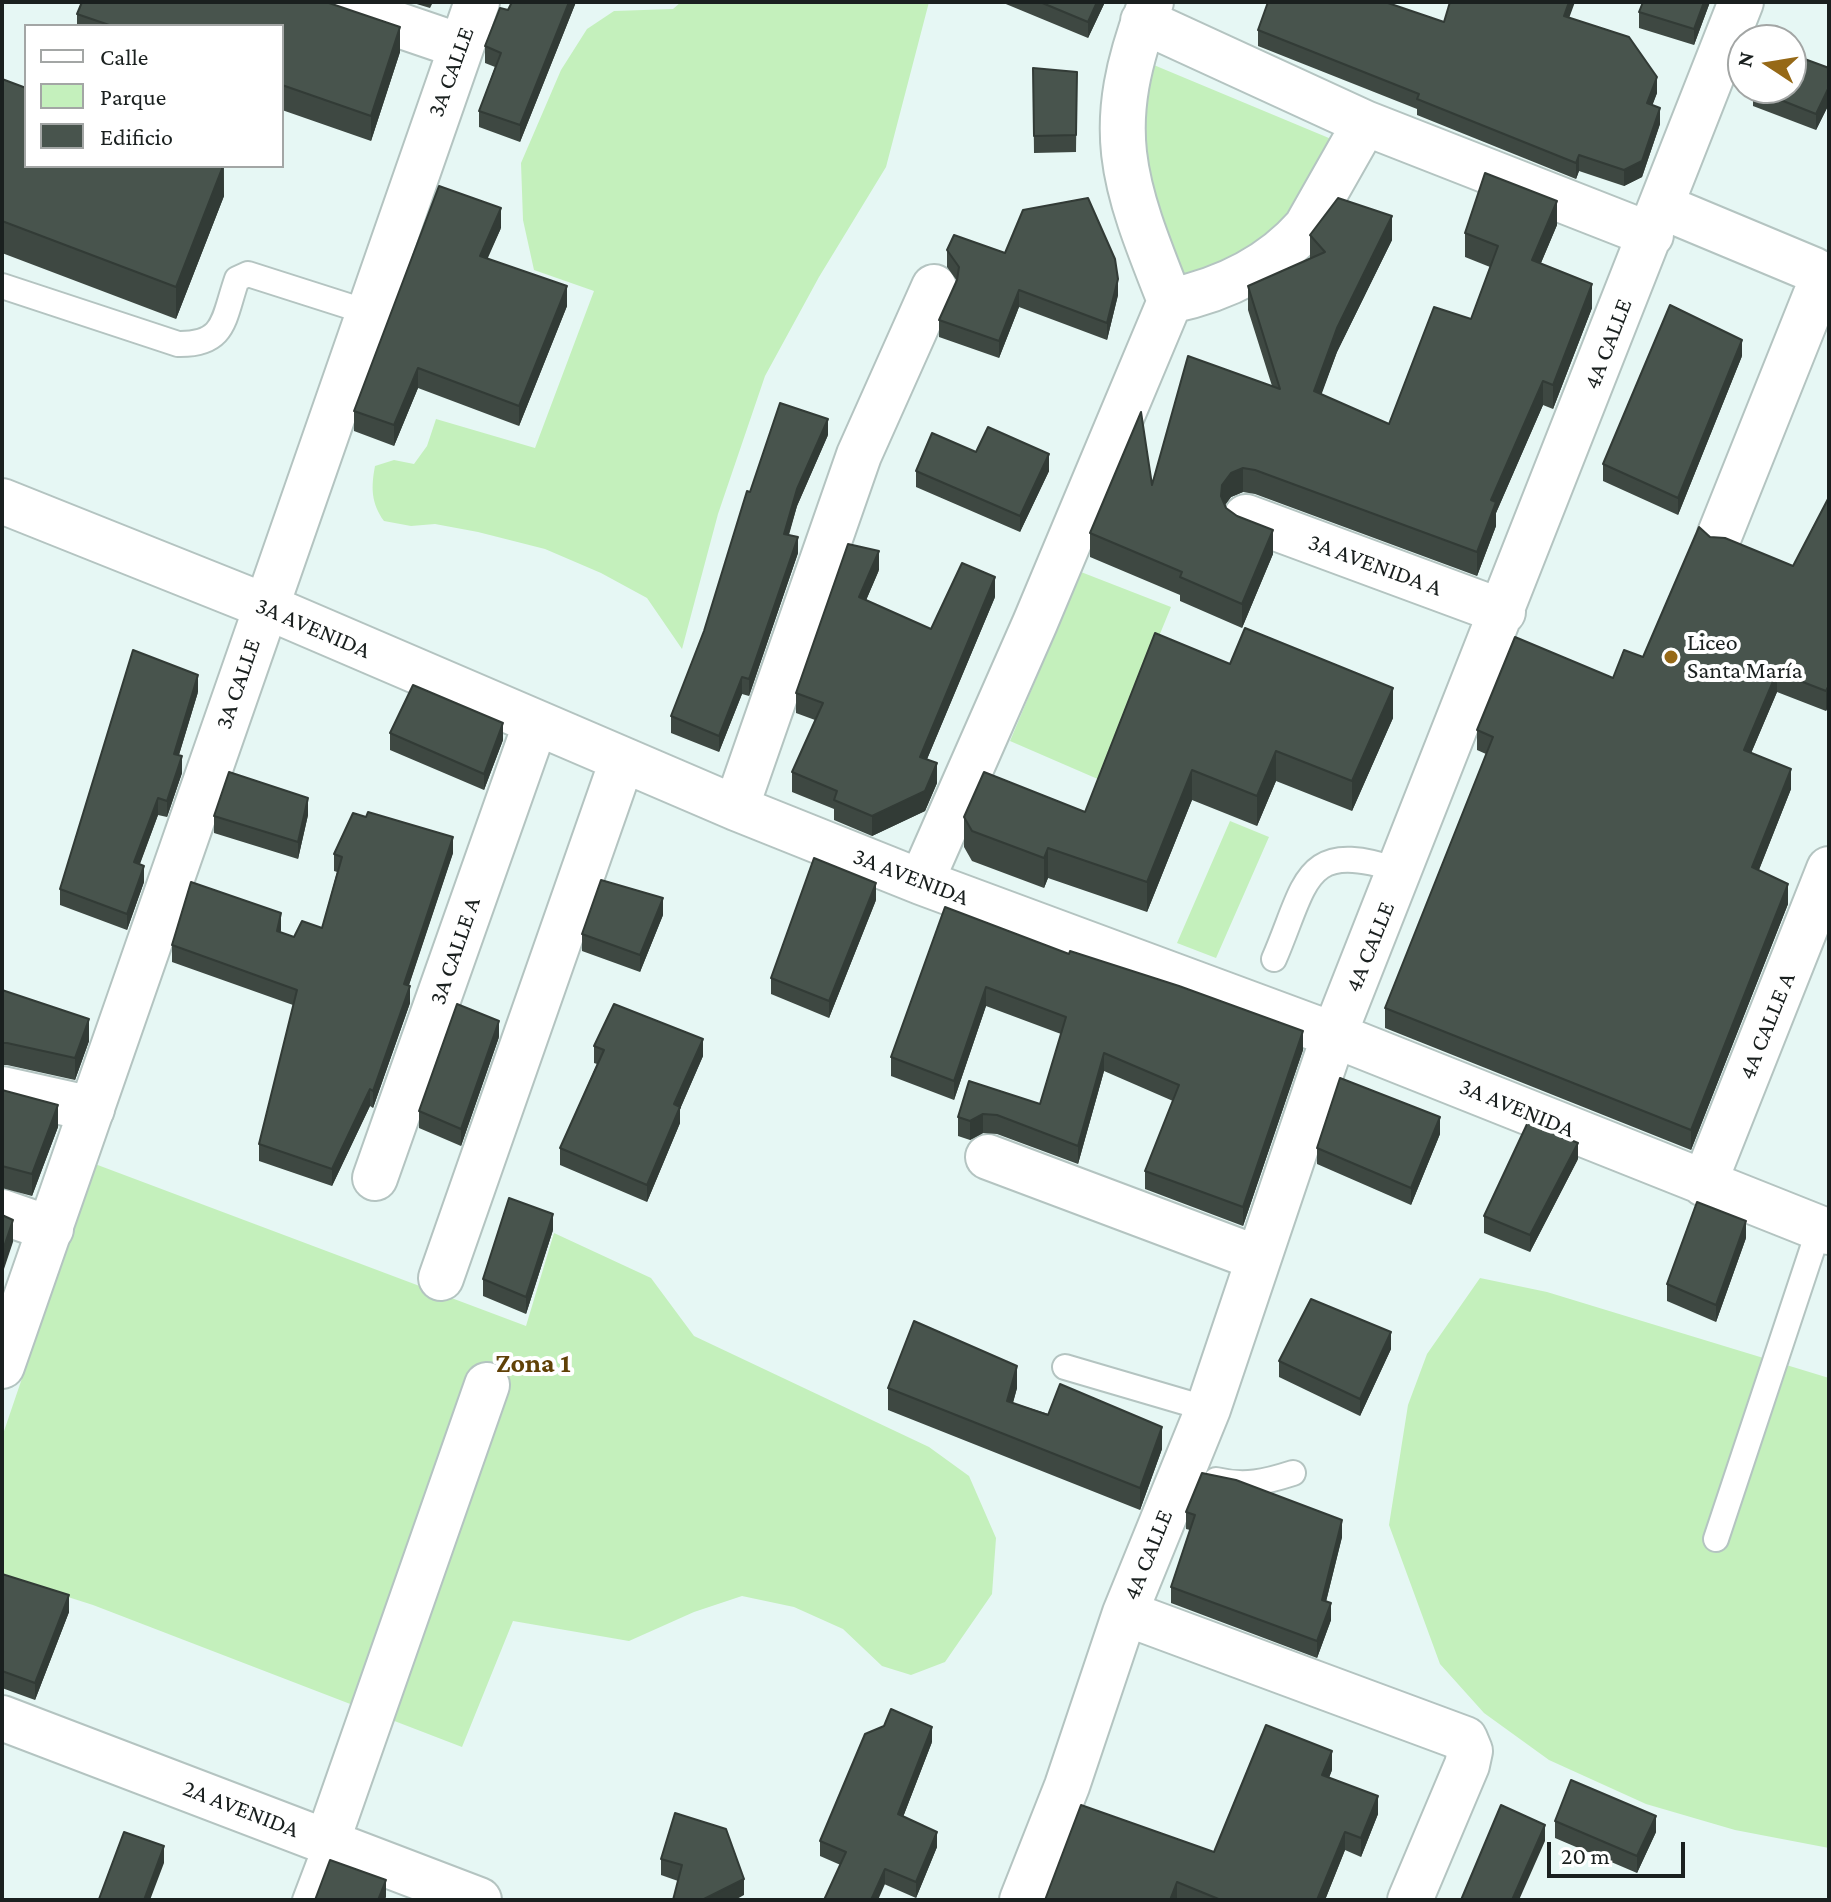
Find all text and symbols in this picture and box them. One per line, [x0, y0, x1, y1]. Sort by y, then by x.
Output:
street label: 3A CALLE [421, 23, 481, 121]
legend [24, 24, 284, 168]
north arrow [1727, 24, 1807, 104]
text: Calle [100, 43, 148, 70]
text: N [1731, 49, 1759, 69]
text: Parque [100, 83, 166, 110]
text: Edificio [100, 123, 173, 150]
street label: 4A CALLE [1578, 295, 1638, 393]
street label: 3A AVENIDA A [1304, 528, 1446, 602]
street label: 3A AVENIDA [251, 591, 375, 665]
place label: Liceo Santa María [1687, 629, 1803, 685]
street label: 3A CALLE [209, 635, 267, 733]
marker: Liceo Santa María [1662, 648, 1680, 666]
street label: 3A AVENIDA [849, 842, 973, 912]
street label: 3A CALLE A [423, 893, 487, 1009]
street label: 4A CALLE [1339, 898, 1401, 996]
street label: 4A CALLE A [1732, 968, 1802, 1084]
street label: 3A AVENIDA [1455, 1072, 1579, 1144]
district label: Zona 1 [495, 1346, 571, 1380]
street label: 4A CALLE [1117, 1506, 1179, 1604]
street label: 2A AVENIDA [179, 1774, 303, 1844]
scale bar [1551, 1826, 1689, 1876]
text: 20 m [1561, 1842, 1610, 1869]

